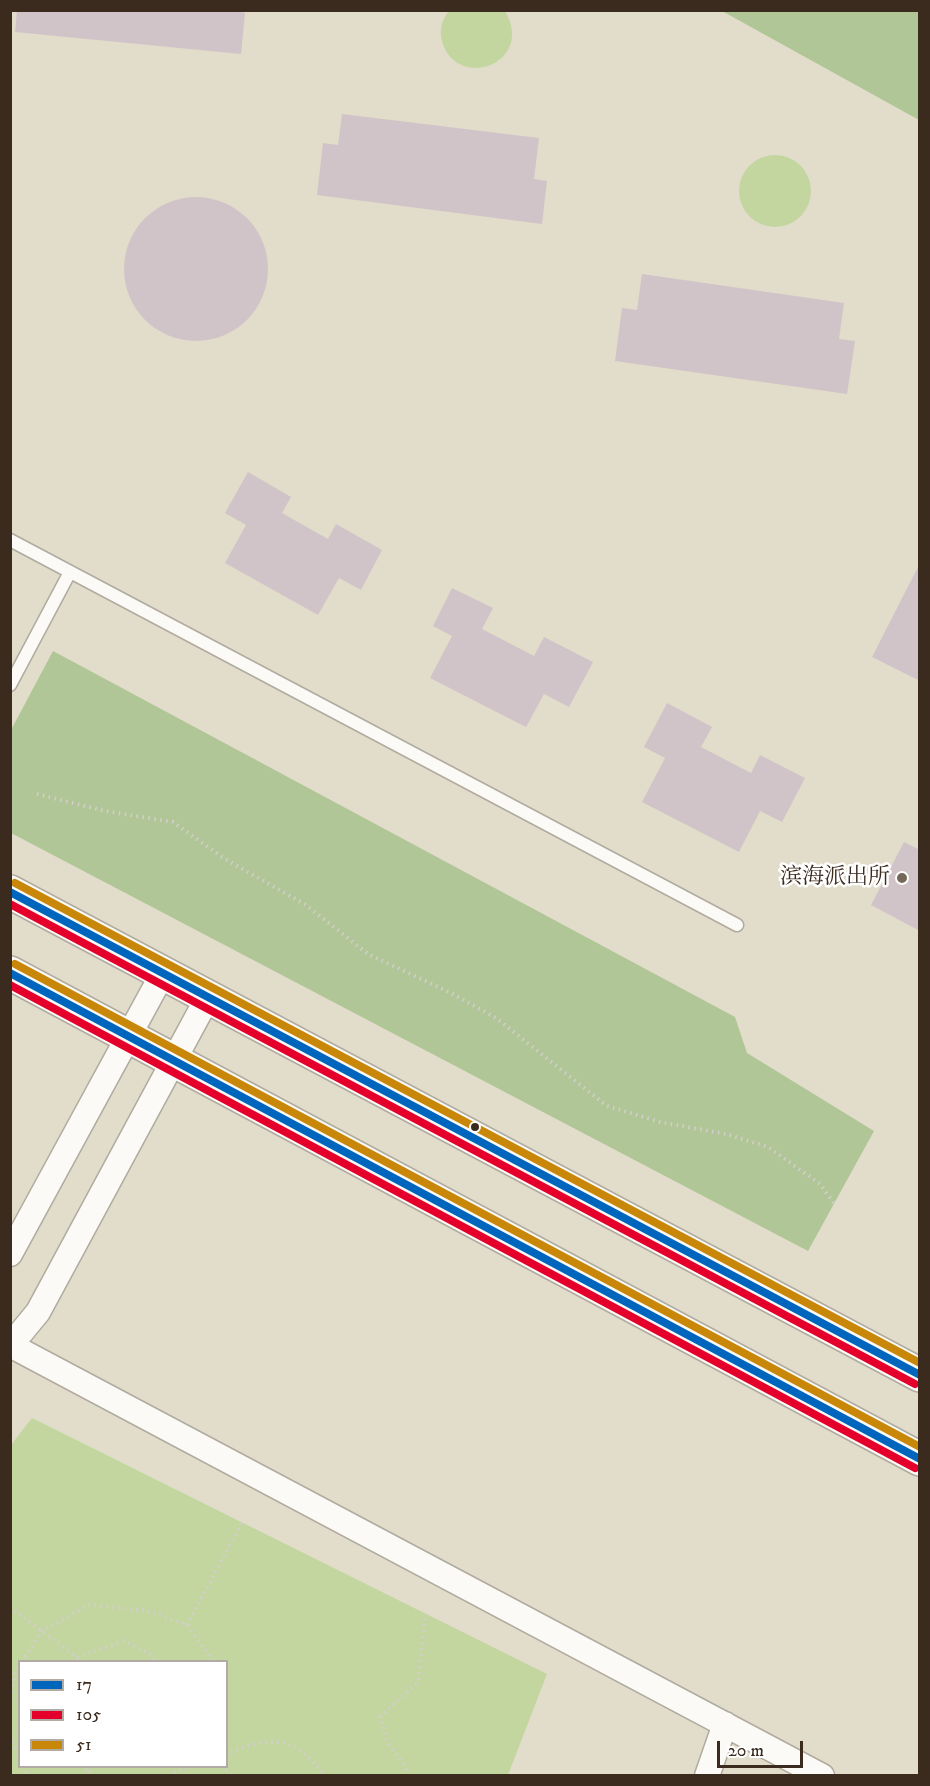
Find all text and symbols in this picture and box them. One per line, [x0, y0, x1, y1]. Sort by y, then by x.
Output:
place label: 滨海派出所 [780, 865, 890, 891]
marker: 滨海派出所 [895, 871, 909, 885]
unlabelled marker [469, 1121, 481, 1133]
legend [18, 1660, 228, 1768]
text: 17 [76, 1674, 92, 1696]
text: 105 [76, 1704, 101, 1726]
scale bar [720, 1729, 806, 1767]
text: 51 [76, 1734, 92, 1756]
text: 20 m [728, 1740, 764, 1762]

